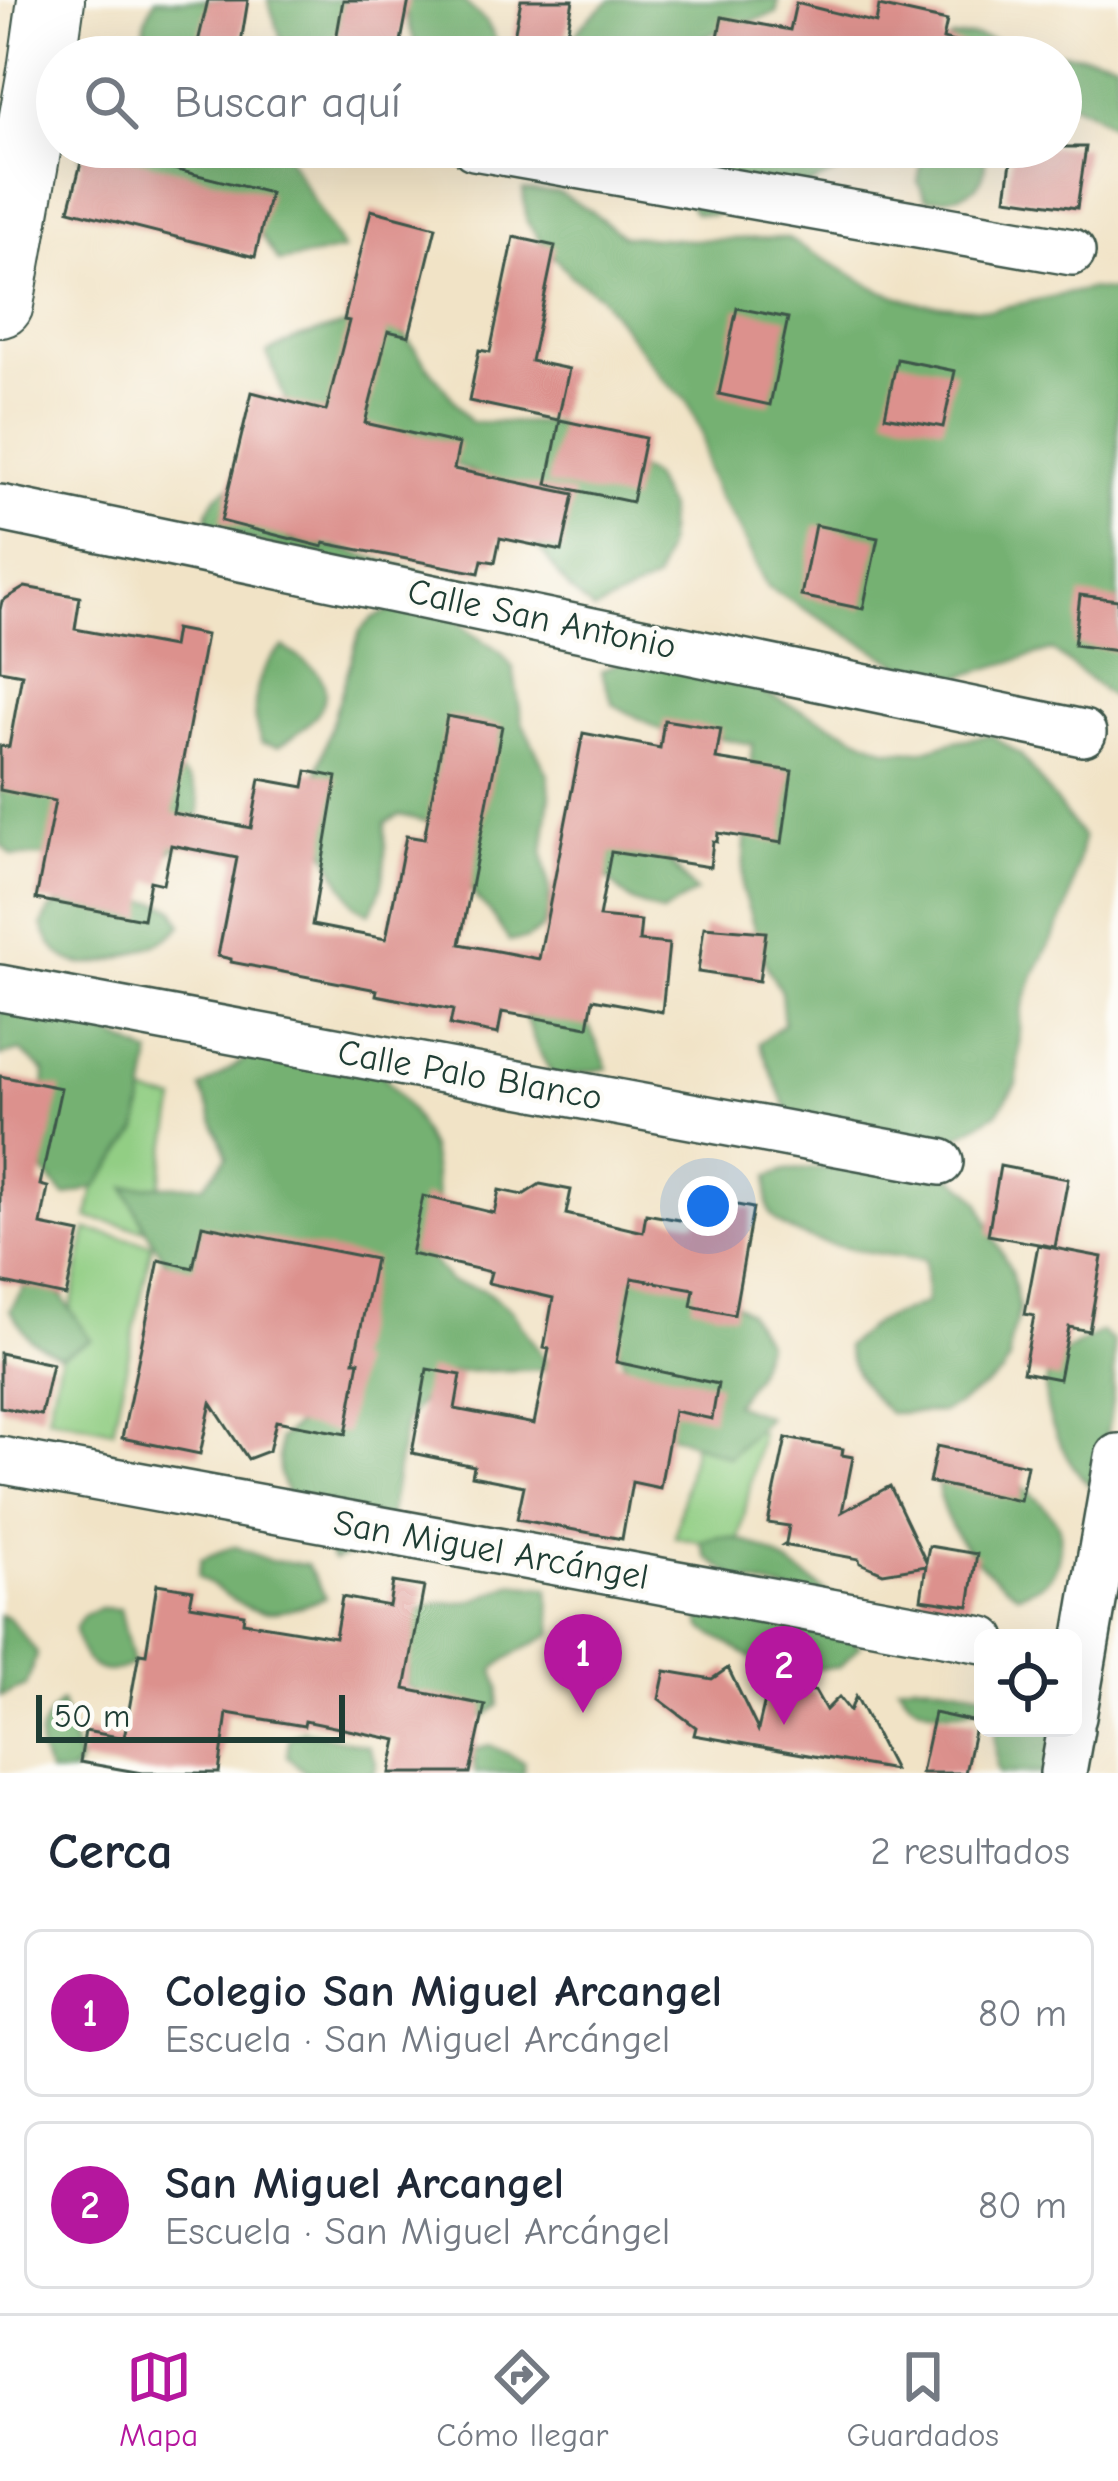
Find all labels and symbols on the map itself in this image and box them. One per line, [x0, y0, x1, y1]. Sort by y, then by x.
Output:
street label: Calle San Antonio [404, 571, 680, 667]
street label: Calle Palo Blanco [335, 1032, 605, 1118]
your location [678, 1176, 738, 1236]
street label: San Miguel Arcángel [330, 1502, 652, 1598]
pin: 1 [544, 1614, 622, 1713]
pin: 2 [745, 1626, 823, 1725]
scale bar [36, 1689, 345, 1742]

